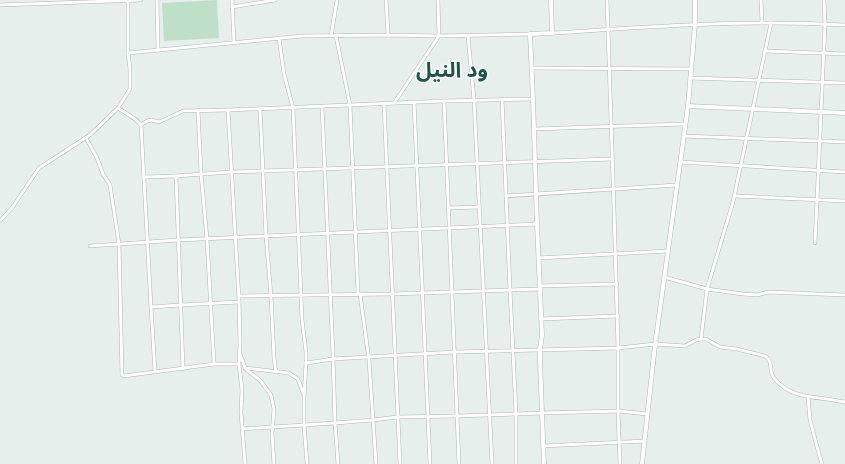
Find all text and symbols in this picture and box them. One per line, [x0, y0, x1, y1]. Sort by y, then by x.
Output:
district label: ود النيل [416, 56, 488, 83]

